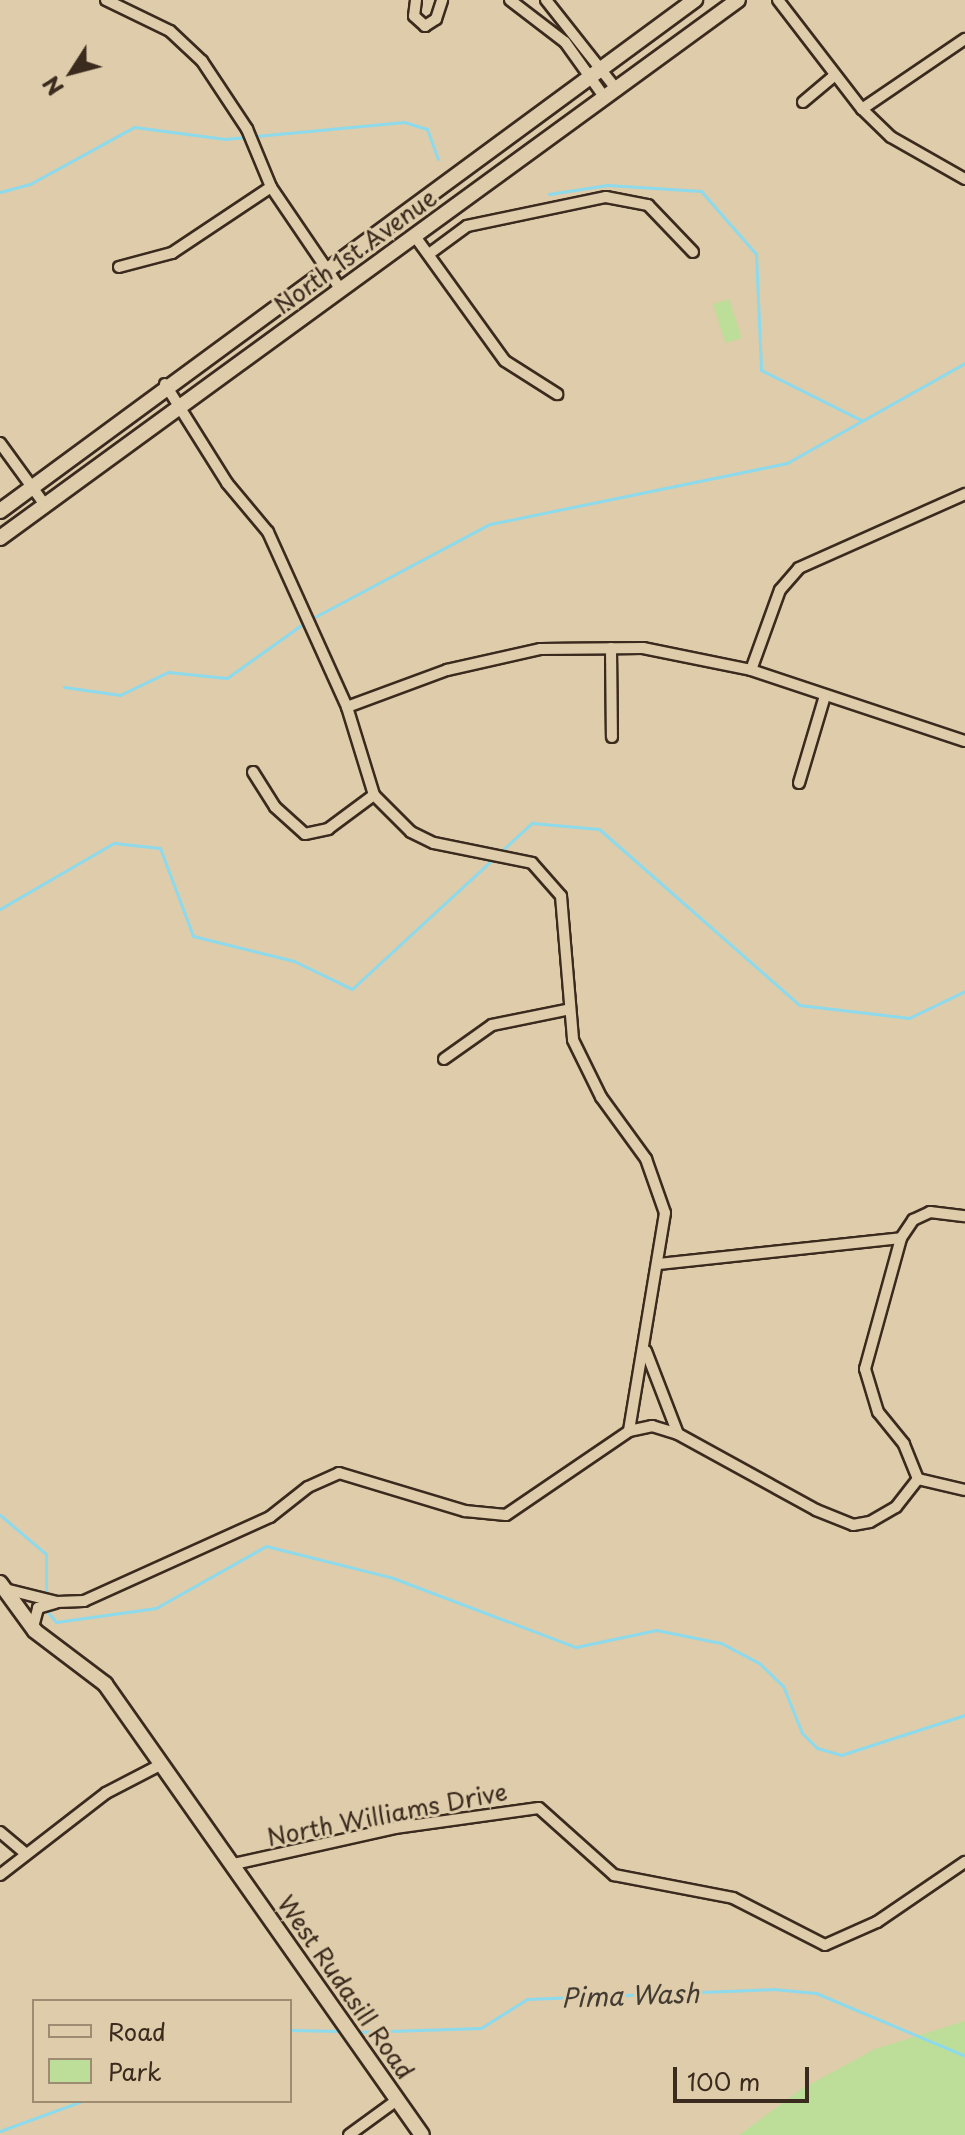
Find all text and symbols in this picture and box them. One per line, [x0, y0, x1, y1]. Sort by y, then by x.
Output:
north arrow [32, 32, 112, 112]
text: N [34, 70, 71, 103]
street label: North 1st Avenue [267, 181, 443, 321]
street label: North Williams Drive [265, 1777, 509, 1851]
street label: West Rudasill Road [271, 1889, 421, 2085]
water label: Pima Wash [560, 1977, 700, 2013]
legend [32, 1999, 292, 2103]
text: Road [108, 2013, 166, 2049]
scale bar [677, 2051, 813, 2101]
text: Park [108, 2053, 162, 2089]
text: 100 m [687, 2063, 760, 2099]

